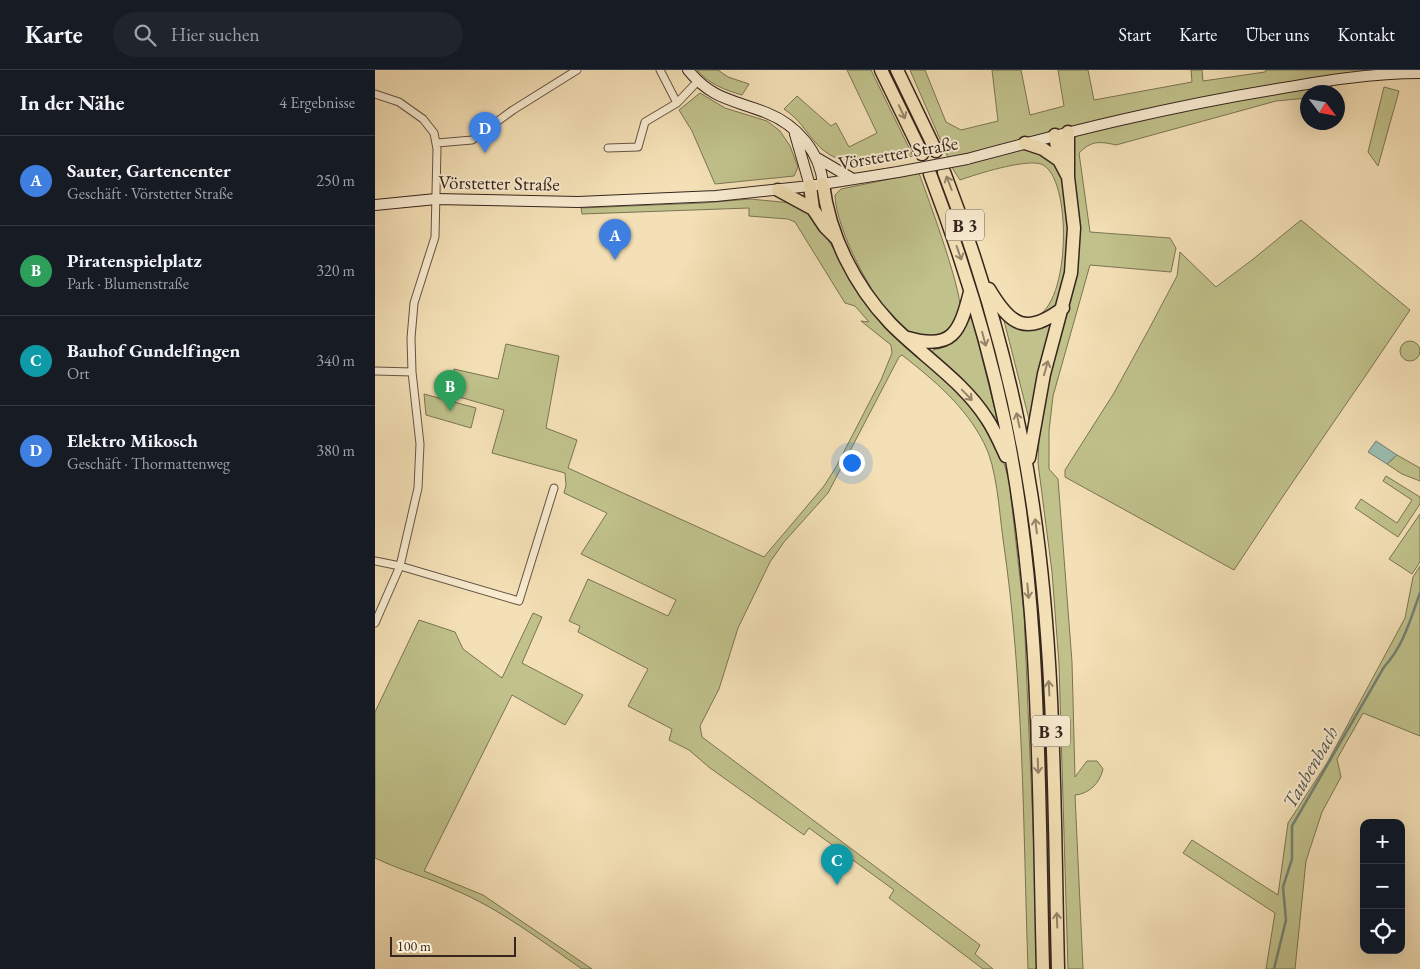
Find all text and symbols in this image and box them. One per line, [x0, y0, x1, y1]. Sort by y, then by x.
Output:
search box [113, 12, 463, 57]
text: Karte [25, 19, 83, 50]
icon: search [131, 21, 159, 49]
text: Hier suchen [171, 22, 260, 47]
text: Start [1118, 23, 1151, 46]
text: Karte [1179, 23, 1217, 46]
text: Über uns [1245, 23, 1309, 46]
text: Kontakt [1337, 23, 1395, 46]
north arrow [1300, 85, 1345, 130]
text: In der Nähe [20, 89, 125, 116]
text: 4 Ergebnisse [279, 92, 355, 113]
one-way arrow [898, 104, 907, 119]
pin: D [469, 112, 501, 153]
street label: Vörstetter Straße [836, 130, 960, 176]
text: Sauter, Gartencenter [67, 158, 231, 183]
street label: Vörstetter Straße [438, 169, 560, 197]
text: A [30, 170, 42, 191]
text: 250 m [316, 170, 355, 191]
one-way arrow [944, 176, 953, 192]
text: Geschäft · Vörstetter Straße [67, 183, 233, 204]
road number: B 3 [946, 210, 984, 240]
pin: A [599, 219, 631, 260]
one-way arrow [955, 245, 964, 260]
text: Piratenspielplatz [67, 248, 202, 273]
text: B [31, 260, 41, 281]
text: 320 m [316, 260, 355, 281]
text: Park · Blumenstraße [67, 273, 189, 294]
one-way arrow [980, 330, 990, 346]
text: Bauhof Gundelfingen [67, 338, 240, 363]
text: C [30, 350, 42, 371]
text: 340 m [316, 350, 355, 371]
one-way arrow [1041, 361, 1051, 377]
text: Ort [67, 363, 90, 384]
pin: B [434, 370, 466, 411]
one-way arrow [961, 389, 973, 402]
one-way arrow [1013, 412, 1023, 428]
text: Elektro Mikosch [67, 428, 198, 453]
text: D [30, 440, 42, 461]
text: 380 m [316, 440, 355, 461]
your location [839, 450, 865, 476]
text: Geschäft · Thormattenweg [67, 453, 230, 474]
one-way arrow [1031, 518, 1041, 534]
one-way arrow [1023, 583, 1033, 599]
one-way arrow [1044, 680, 1054, 696]
road number: B 3 [1032, 716, 1070, 746]
water label: Taubenbach [1276, 721, 1344, 813]
one-way arrow [1033, 758, 1042, 774]
map controls [1360, 819, 1405, 954]
button: + [1360, 819, 1405, 864]
pin: C [821, 844, 853, 885]
button: − [1360, 864, 1405, 909]
button: locate [1360, 909, 1405, 954]
one-way arrow [1052, 913, 1062, 929]
scale bar [390, 934, 516, 957]
text: 100 m [397, 937, 431, 955]

